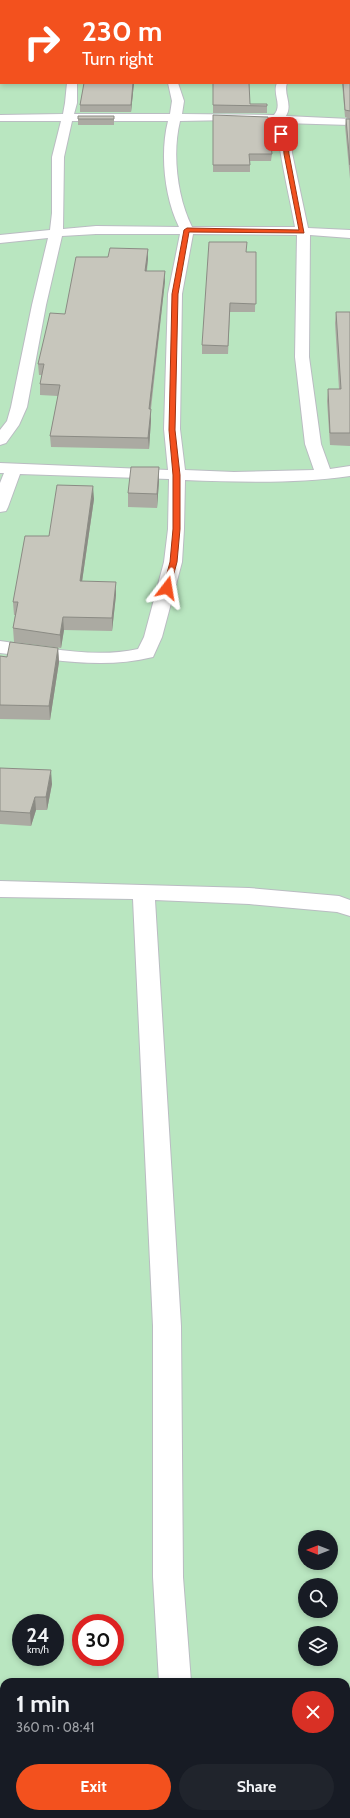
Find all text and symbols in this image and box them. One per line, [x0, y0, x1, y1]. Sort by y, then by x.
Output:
text: 230 m [82, 14, 162, 48]
icon: right [16, 16, 68, 68]
text: Turn right [82, 48, 153, 70]
pin [264, 117, 298, 151]
icon: arrive [270, 123, 292, 145]
position arrow [146, 567, 188, 609]
north arrow [298, 1530, 338, 1570]
map controls [298, 1530, 338, 1666]
button: search [298, 1578, 338, 1618]
speed limit sign: 30 [72, 1614, 124, 1666]
text: 24 [27, 1623, 50, 1647]
button: layers [298, 1626, 338, 1666]
text: km/h [27, 1643, 49, 1656]
text: 1 min [16, 1689, 70, 1718]
button: close [292, 1691, 334, 1733]
text: 360 m · 08:41 [16, 1719, 94, 1735]
button: Exit [16, 1764, 171, 1810]
button: Share [179, 1764, 334, 1810]

